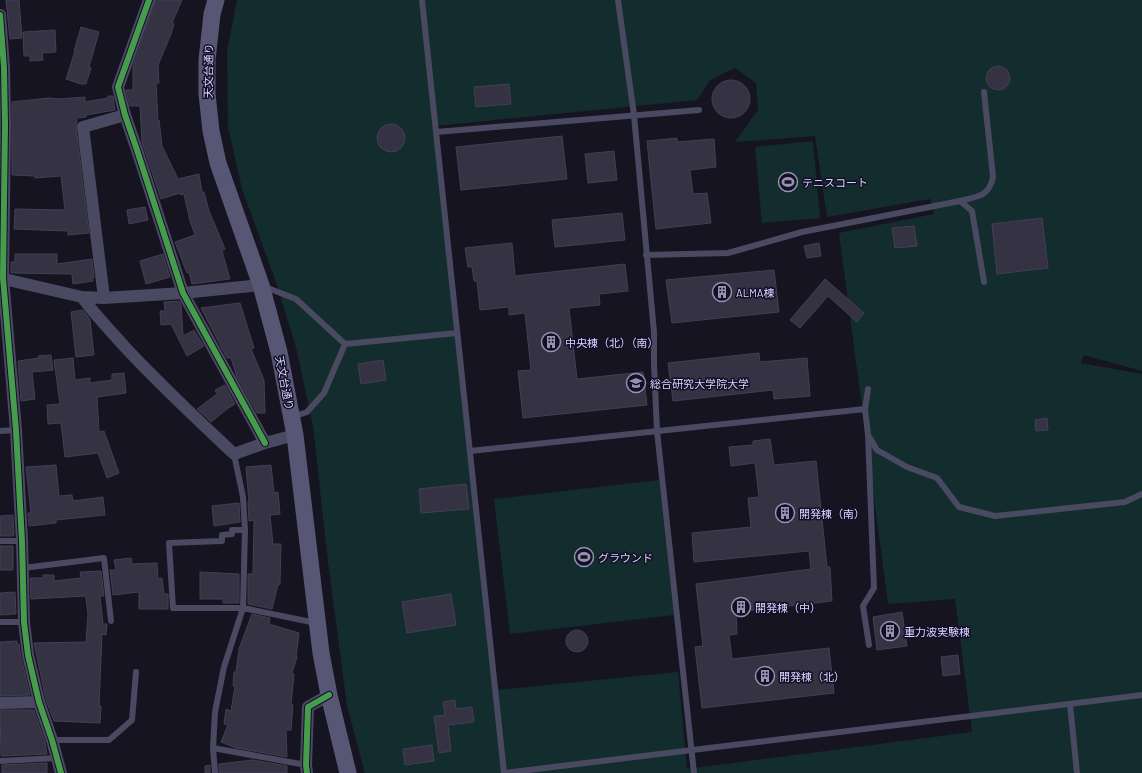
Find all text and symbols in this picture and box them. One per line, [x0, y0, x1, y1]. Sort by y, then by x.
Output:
street label: 天文台通り [201, 43, 215, 99]
sports icon: テニスコート [777, 171, 799, 193]
place label: テニスコート [802, 176, 868, 189]
building icon: ALMA棟 [711, 281, 733, 303]
place label: ALMA棟 [736, 286, 774, 299]
building icon: 中央棟（北）（南） [540, 331, 562, 353]
place label: 中央棟（北）（南） [565, 336, 659, 349]
street label: 天文台通り [273, 355, 297, 411]
school or university icon: 総合研究大学院大学 [625, 372, 647, 394]
place label: 総合研究大学院大学 [650, 377, 749, 390]
building icon: 開発棟（南） [774, 502, 796, 524]
place label: 開発棟（南） [799, 507, 865, 520]
sports icon: グラウンド [573, 546, 595, 568]
place label: グラウンド [598, 551, 653, 564]
building icon: 開発棟（中） [730, 596, 752, 618]
place label: 開発棟（中） [755, 601, 821, 614]
building icon: 重力波実験棟 [879, 620, 901, 642]
place label: 重力波実験棟 [904, 625, 970, 638]
building icon: 開発棟（北） [754, 665, 776, 687]
place label: 開発棟（北） [779, 670, 845, 683]

